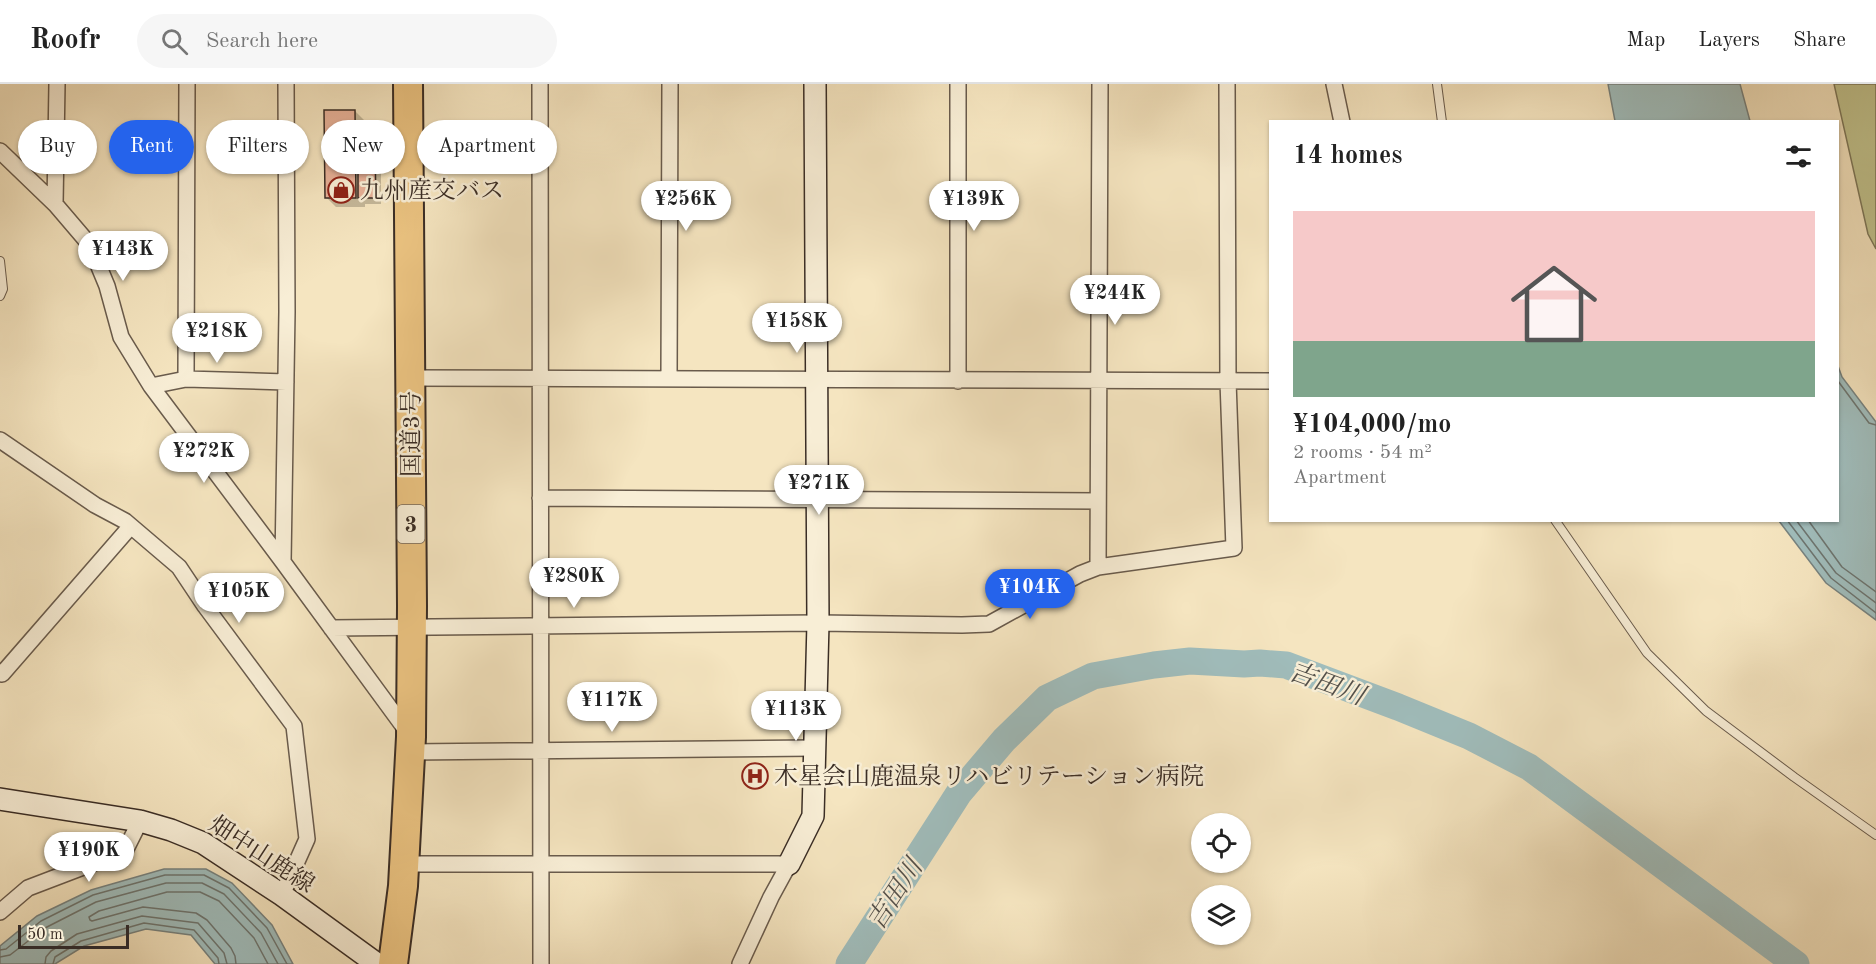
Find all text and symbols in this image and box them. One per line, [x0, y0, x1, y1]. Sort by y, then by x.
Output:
search box [137, 14, 557, 68]
icon: search [158, 25, 191, 58]
text: Roofr [30, 27, 101, 55]
text: Search here [206, 30, 318, 52]
text: Map [1626, 30, 1665, 51]
text: Layers [1698, 30, 1760, 51]
text: Share [1793, 30, 1846, 51]
chip: Buy [18, 120, 97, 174]
chip: Rent [109, 120, 194, 174]
chip: Filters [206, 120, 309, 174]
chip: New [321, 120, 405, 174]
chip: Apartment [417, 120, 557, 174]
icon: filters [1782, 140, 1815, 173]
text: 14 homes [1293, 143, 1402, 169]
shop icon: 九州産交バス [326, 175, 356, 205]
place label: 九州産交バス [360, 177, 504, 204]
pin: ¥256K [644, 181, 728, 232]
pin: ¥139K [932, 181, 1016, 232]
text: ¥256K [655, 190, 717, 210]
text: ¥139K [943, 190, 1005, 210]
pin: ¥143K [81, 231, 165, 282]
text: ¥143K [92, 240, 154, 260]
icon: home [1500, 250, 1608, 358]
pin: ¥244K [1073, 275, 1157, 326]
text: ¥244K [1084, 284, 1146, 304]
pin: ¥158K [755, 303, 839, 354]
text: ¥158K [766, 312, 828, 332]
pin: ¥218K [175, 313, 259, 364]
text: ¥218K [186, 322, 248, 342]
street label: 国道3号 [398, 391, 425, 477]
text: ¥104,000/mo [1293, 412, 1451, 438]
pin: ¥272K [162, 433, 246, 484]
text: ¥272K [173, 442, 235, 462]
text: 2 rooms · 54 m² [1293, 443, 1432, 463]
pin: ¥271K [777, 465, 861, 516]
text: Apartment [1293, 468, 1387, 488]
text: ¥271K [788, 474, 850, 494]
road number: 3 [398, 505, 424, 543]
pin: ¥280K [532, 558, 616, 609]
text: ¥280K [543, 567, 605, 587]
pin: ¥104K [988, 569, 1072, 620]
pin: ¥105K [197, 573, 281, 624]
text: ¥104K [999, 578, 1061, 598]
text: ¥105K [208, 582, 270, 602]
water label: 吉田川 [1285, 657, 1371, 711]
pin: ¥117K [570, 682, 654, 733]
text: ¥117K [581, 691, 643, 711]
pin: ¥113K [754, 691, 838, 742]
text: ¥113K [765, 700, 827, 720]
hospital icon: 木星会山鹿温泉リハビリテーション病院 [740, 761, 770, 791]
place label: 木星会山鹿温泉リハビリテーション病院 [774, 763, 1204, 790]
street label: 畑中山鹿線 [204, 810, 319, 898]
map controls [1191, 813, 1251, 945]
button: locate [1191, 813, 1251, 873]
pin: ¥190K [47, 832, 131, 883]
text: ¥190K [58, 841, 120, 861]
water label: 吉田川 [862, 852, 929, 935]
button: layers [1191, 885, 1251, 945]
scale bar [18, 922, 129, 950]
text: 50 m [27, 927, 63, 943]

